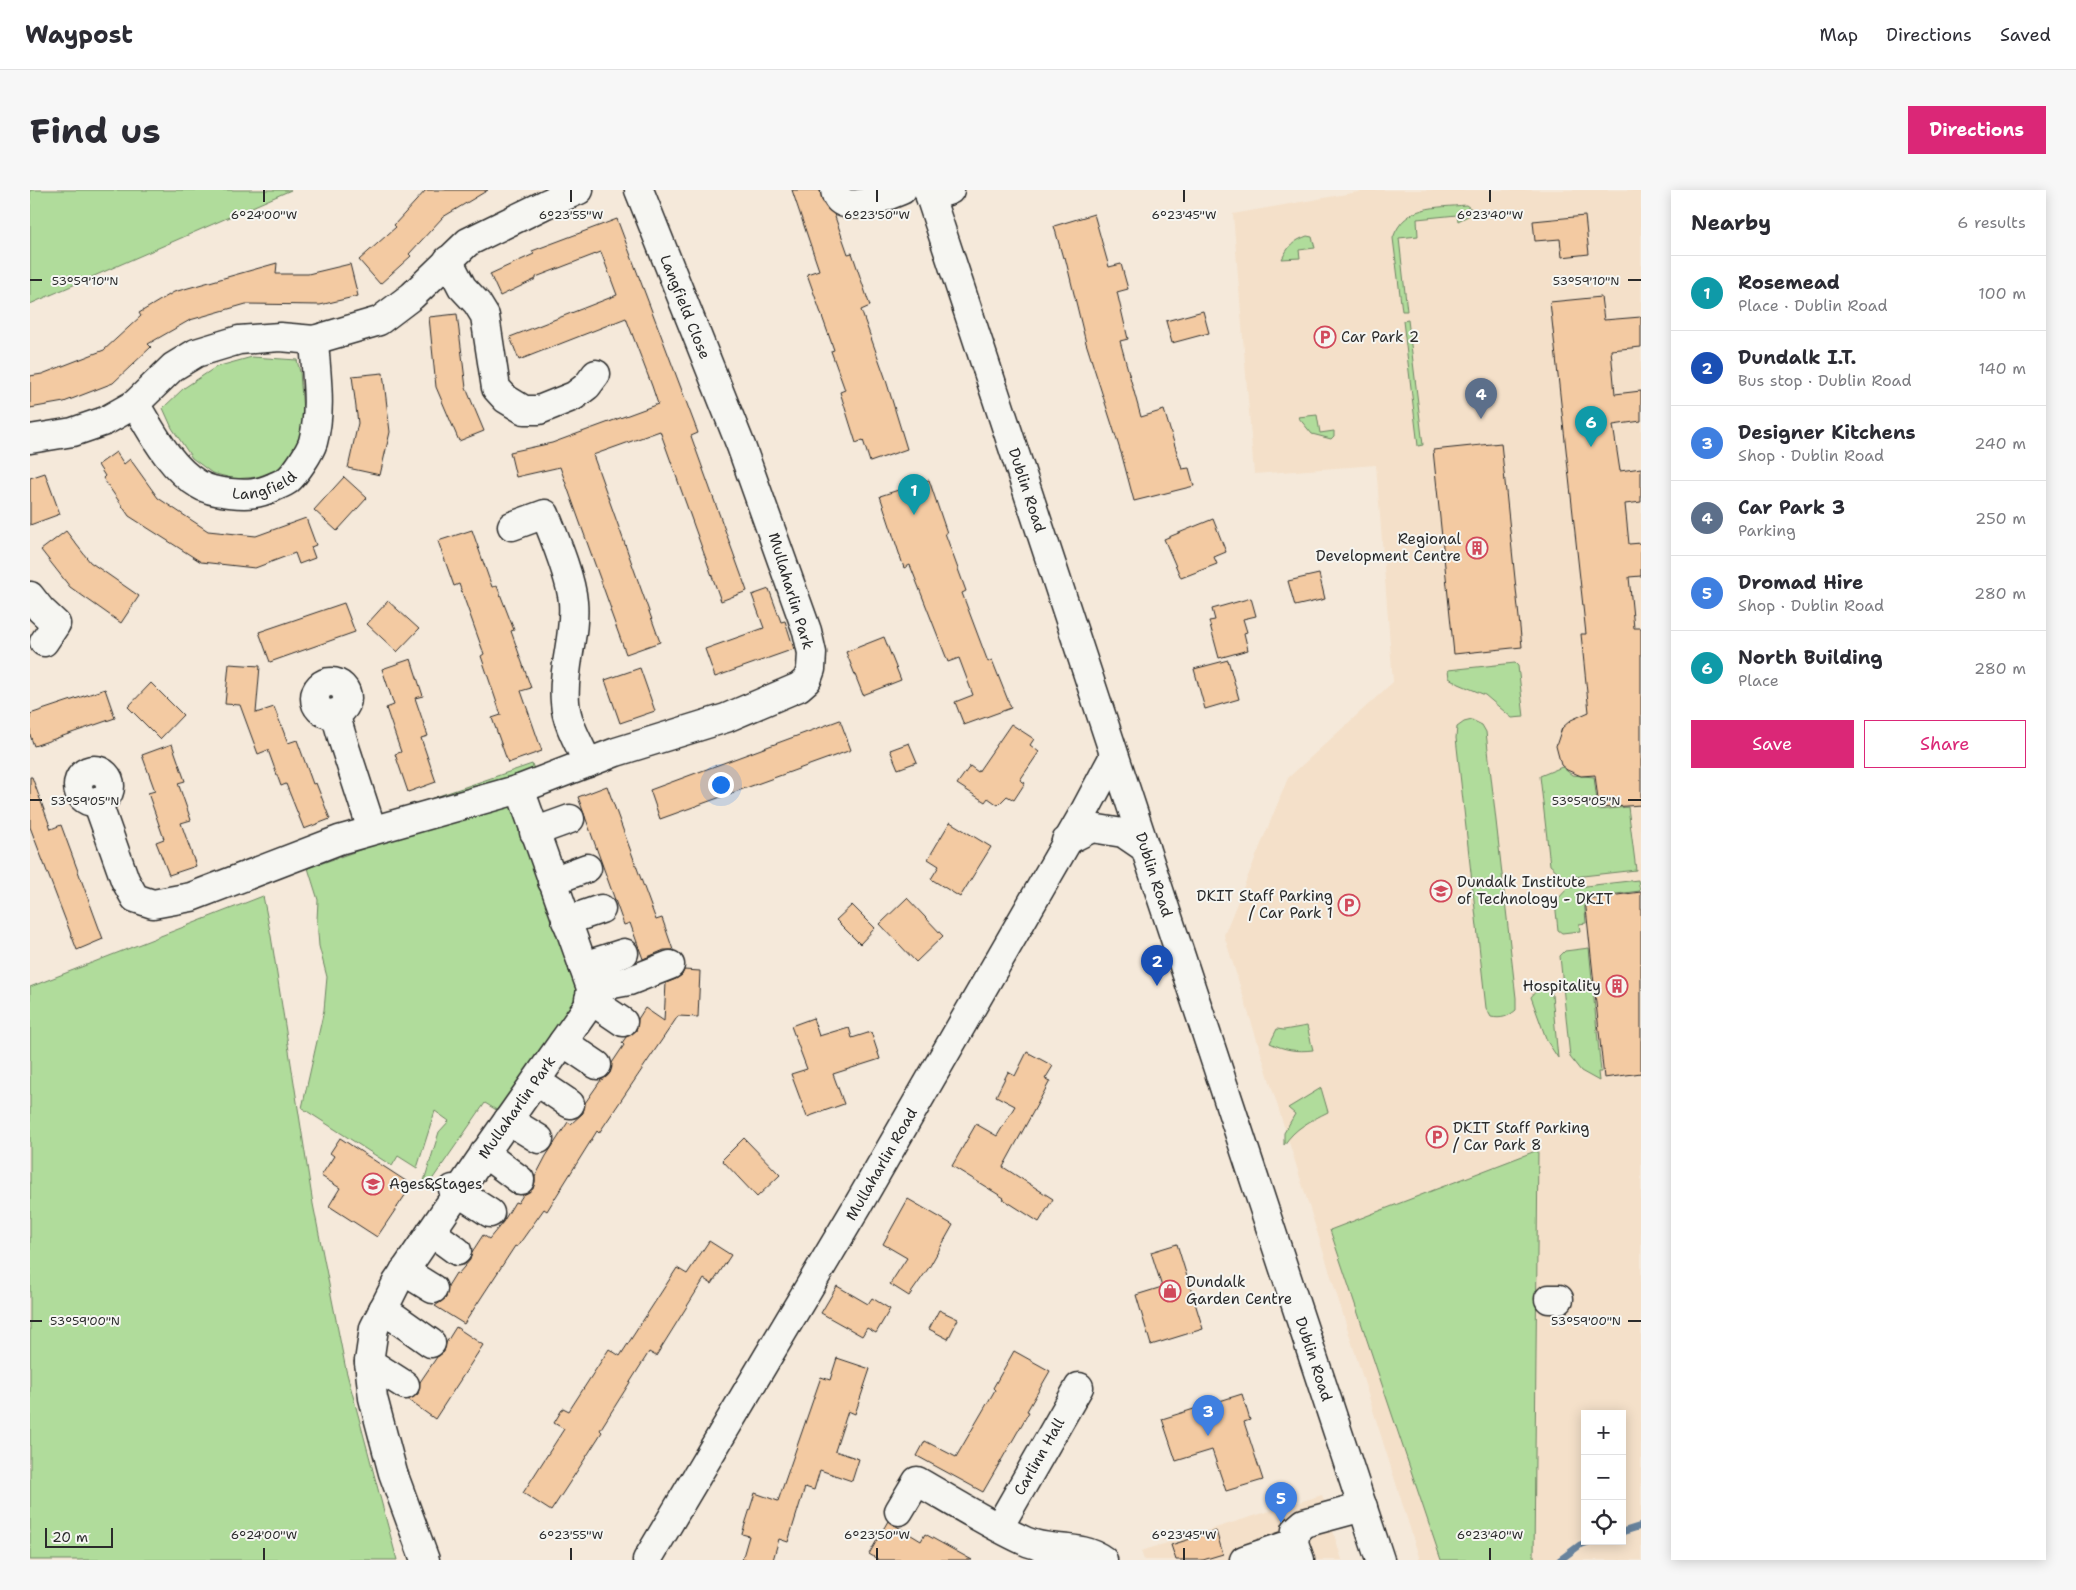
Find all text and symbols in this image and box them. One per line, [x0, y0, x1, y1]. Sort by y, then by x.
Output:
text: Waypost [25, 19, 133, 51]
text: Map [1820, 23, 1858, 47]
text: Directions [1886, 23, 1972, 47]
text: Saved [2000, 23, 2051, 47]
button: Directions [1908, 106, 2046, 154]
text: Find us [30, 107, 161, 154]
text: 6°24'00"W [231, 207, 297, 223]
text: 6°23'55"W [539, 207, 603, 223]
text: 6°23'50"W [844, 207, 910, 223]
text: 6°23'45"W [1152, 207, 1216, 223]
text: 6°23'40"W [1457, 207, 1523, 223]
text: Nearby [1691, 209, 1771, 237]
text: 6 results [1957, 212, 2026, 233]
street label: Langfield Close [655, 252, 715, 362]
text: Rosemead [1738, 270, 1840, 295]
text: 53°59'10"N [52, 273, 118, 289]
text: 53°59'10"N [1553, 273, 1619, 289]
text: 1 [1703, 283, 1711, 304]
text: 100 m [1978, 283, 2026, 304]
text: Place · Dublin Road [1738, 295, 1888, 316]
parking icon: Car Park 2 [1313, 325, 1337, 349]
place label: Car Park 2 [1341, 327, 1419, 347]
text: Dundalk I.T. [1738, 345, 1856, 370]
text: 2 [1701, 358, 1713, 379]
text: 140 m [1979, 358, 2026, 379]
text: Bus stop · Dublin Road [1738, 370, 1912, 391]
pin: 4 [1465, 378, 1497, 419]
pin: 6 [1575, 406, 1607, 447]
text: Designer Kitchens [1738, 420, 1916, 445]
text: 3 [1701, 433, 1713, 454]
text: 240 m [1974, 433, 2026, 454]
street label: Dublin Road [1004, 445, 1050, 535]
text: Shop · Dublin Road [1738, 445, 1884, 466]
street label: Langfield [231, 467, 302, 504]
pin: 1 [898, 474, 930, 515]
text: Car Park 3 [1738, 495, 1845, 520]
text: 4 [1701, 508, 1713, 529]
text: 250 m [1975, 508, 2026, 529]
text: Parking [1738, 520, 1796, 541]
place label: Regional Development Centre [1316, 529, 1461, 566]
street label: Mullaharlin Park [764, 530, 818, 652]
building icon: Regional Development Centre [1465, 536, 1489, 560]
text: Dromad Hire [1738, 570, 1863, 595]
text: 5 [1702, 583, 1712, 604]
text: 280 m [1974, 583, 2026, 604]
text: Shop · Dublin Road [1738, 595, 1884, 616]
text: North Building [1738, 645, 1883, 670]
text: 6 [1701, 658, 1713, 679]
text: 280 m [1974, 658, 2026, 679]
text: Place [1738, 670, 1779, 691]
button: Save [1691, 720, 1854, 768]
button: Share [1864, 720, 2026, 768]
your location [708, 772, 734, 798]
text: 53°59'05"N [51, 793, 119, 809]
text: 53°59'05"N [1552, 793, 1620, 809]
street label: Dublin Road [1131, 830, 1177, 920]
place label: Dundalk Institute of Technology - DKIT [1457, 872, 1613, 909]
school or university icon: Dundalk Institute of Technology - DKIT [1429, 879, 1453, 903]
place label: DKIT Staff Parking / Car Park 1 [1197, 886, 1333, 923]
parking icon: DKIT Staff Parking / Car Park 1 [1337, 893, 1361, 917]
pin: 2 [1141, 945, 1173, 986]
building icon: Hospitality [1605, 974, 1629, 998]
place label: Hospitality [1523, 976, 1601, 996]
street label: Mullaharlin Park [474, 1052, 560, 1163]
street label: Mullaharlin Road [841, 1104, 922, 1224]
place label: DKIT Staff Parking / Car Park 8 [1453, 1118, 1589, 1155]
parking icon: DKIT Staff Parking / Car Park 8 [1425, 1125, 1449, 1149]
school or university icon: Ages&Stages [361, 1172, 385, 1196]
place label: Ages&Stages [389, 1174, 483, 1194]
place label: Dundalk Garden Centre [1186, 1272, 1292, 1309]
shop icon: Dundalk Garden Centre [1158, 1279, 1182, 1303]
text: 53°59'00"N [50, 1313, 120, 1329]
text: 53°59'00"N [1551, 1313, 1621, 1329]
street label: Dublin Road [1290, 1314, 1337, 1404]
pin: 3 [1192, 1395, 1224, 1436]
map controls [1581, 1410, 1626, 1545]
button: + [1581, 1410, 1626, 1455]
street label: Carlinn Hall [1009, 1414, 1069, 1499]
button: − [1581, 1455, 1626, 1500]
pin: 5 [1265, 1482, 1297, 1523]
button: locate [1581, 1500, 1626, 1545]
scale bar [45, 1525, 112, 1548]
text: 6°24'00"W [231, 1527, 297, 1543]
text: 6°23'55"W [539, 1527, 603, 1543]
text: 6°23'50"W [844, 1527, 910, 1543]
text: 6°23'45"W [1152, 1527, 1216, 1543]
text: 6°23'40"W [1457, 1527, 1523, 1543]
text: 20 m [52, 1528, 88, 1546]

